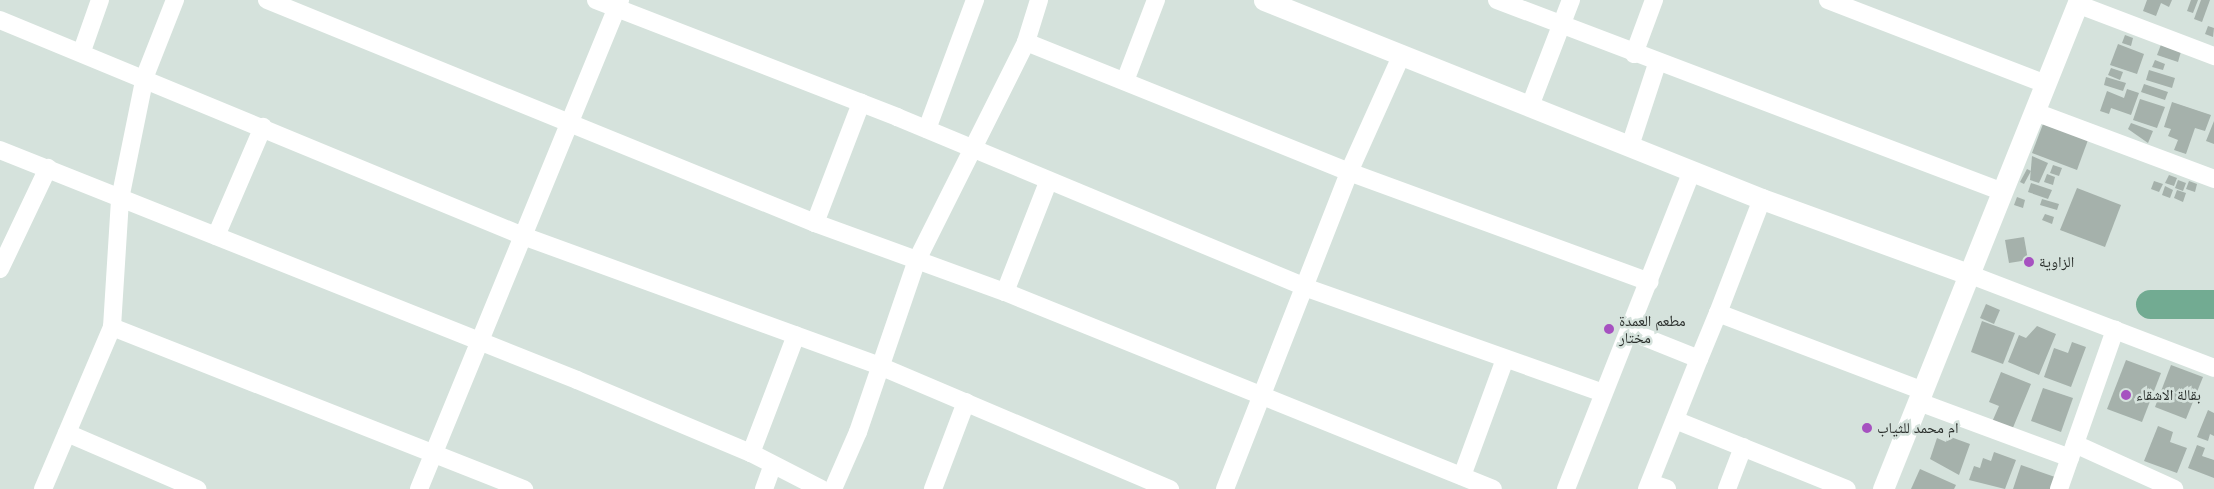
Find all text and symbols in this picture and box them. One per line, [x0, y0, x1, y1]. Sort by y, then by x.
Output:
place label: الزاوية [2039, 253, 2074, 271]
marker: الزاوية [2023, 256, 2035, 268]
place label: مطعم العمدة مختار [1619, 311, 1686, 346]
marker: مطعم العمدة مختار [1603, 323, 1615, 335]
place label: بقالة الاشقاء [2136, 386, 2201, 404]
marker: بقالة الاشقاء [2120, 389, 2132, 401]
place label: ام محمد للثياب [1877, 419, 1959, 437]
marker: ام محمد للثياب [1861, 422, 1873, 434]

